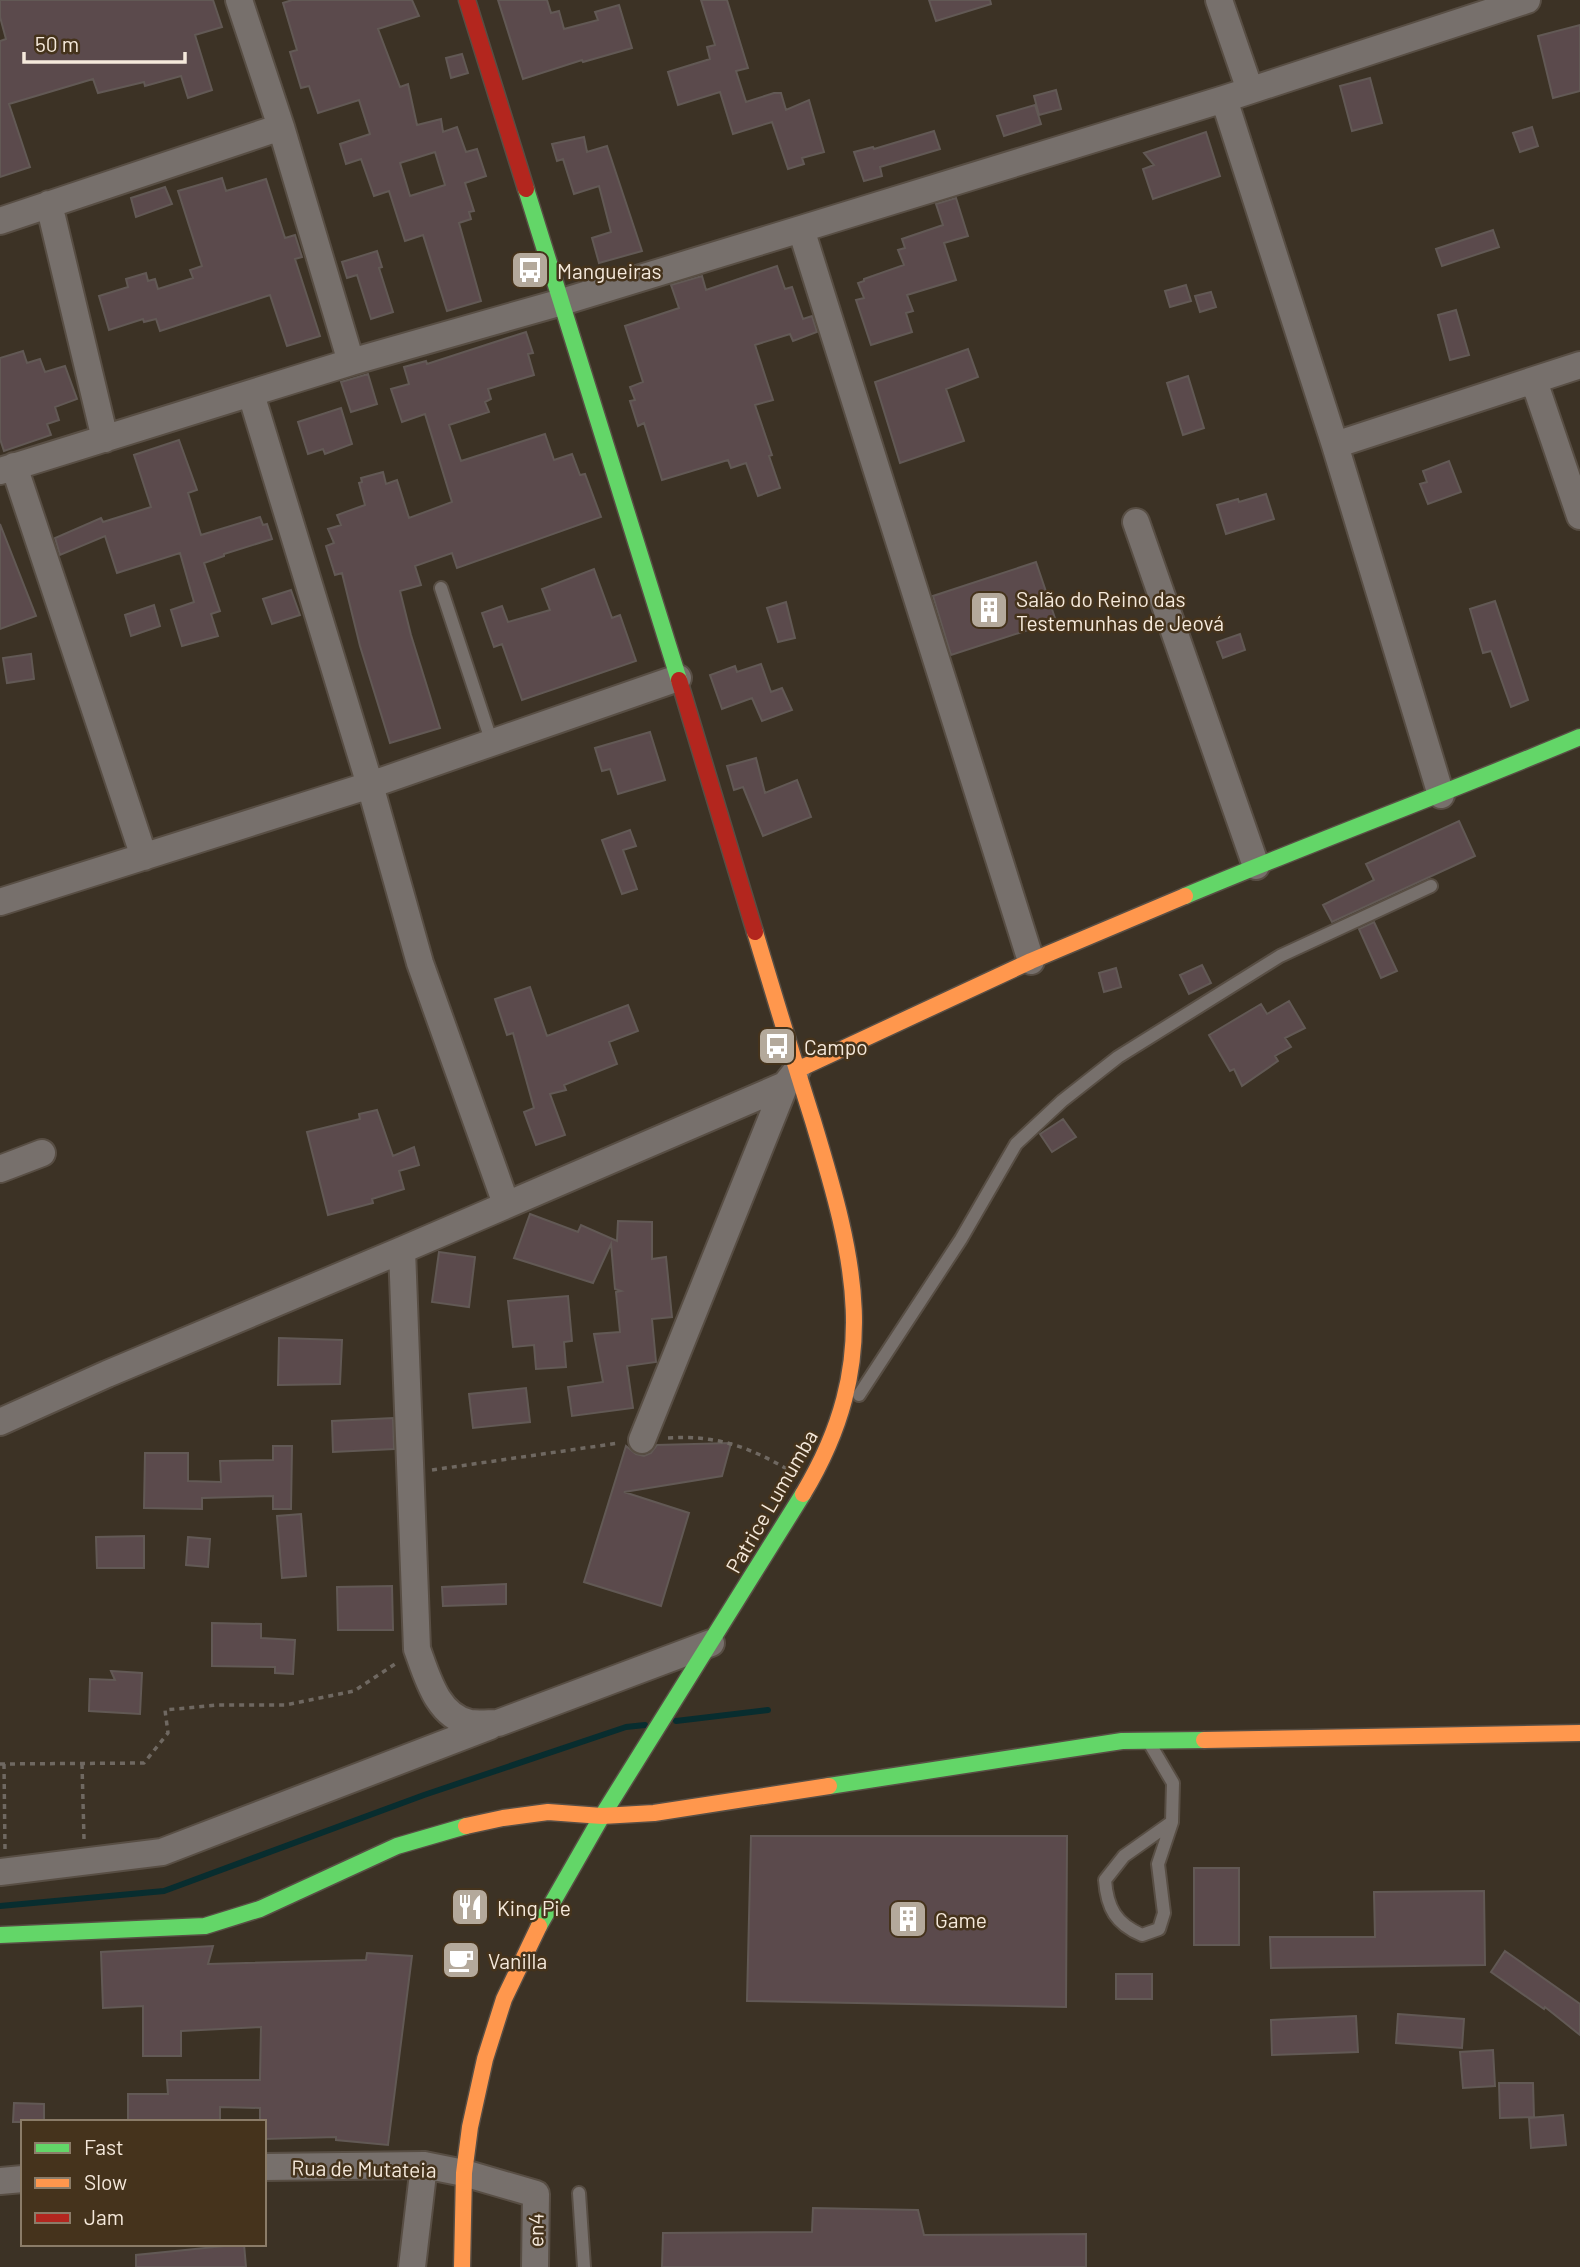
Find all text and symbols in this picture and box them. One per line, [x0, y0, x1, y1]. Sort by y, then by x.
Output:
scale bar [24, 21, 186, 65]
text: 50 m [35, 31, 79, 56]
bus stop icon: Mangueiras [509, 249, 551, 291]
place label: Mangueiras [557, 258, 662, 283]
place label: Salão do Reino das Testemunhas de Jeová [1016, 586, 1224, 635]
building icon: Salão do Reino das Testemunhas de Jeová [968, 589, 1010, 631]
bus stop icon: Campo [756, 1025, 798, 1067]
place label: Campo [804, 1034, 868, 1059]
street label: Patrice Lumumba [720, 1425, 822, 1577]
restaurant icon: King Pie [449, 1886, 491, 1928]
place label: King Pie [497, 1895, 571, 1920]
building icon: Game [887, 1898, 929, 1940]
place label: Game [935, 1907, 987, 1932]
cafe icon: Vanilla [440, 1939, 482, 1981]
place label: Vanilla [488, 1948, 547, 1973]
legend [21, 2120, 266, 2246]
text: Fast [84, 2134, 124, 2159]
street label: Rua de Mutateia [291, 2154, 437, 2182]
text: Slow [84, 2169, 127, 2194]
text: Jam [84, 2204, 124, 2229]
street label: en4 [522, 2213, 548, 2247]

